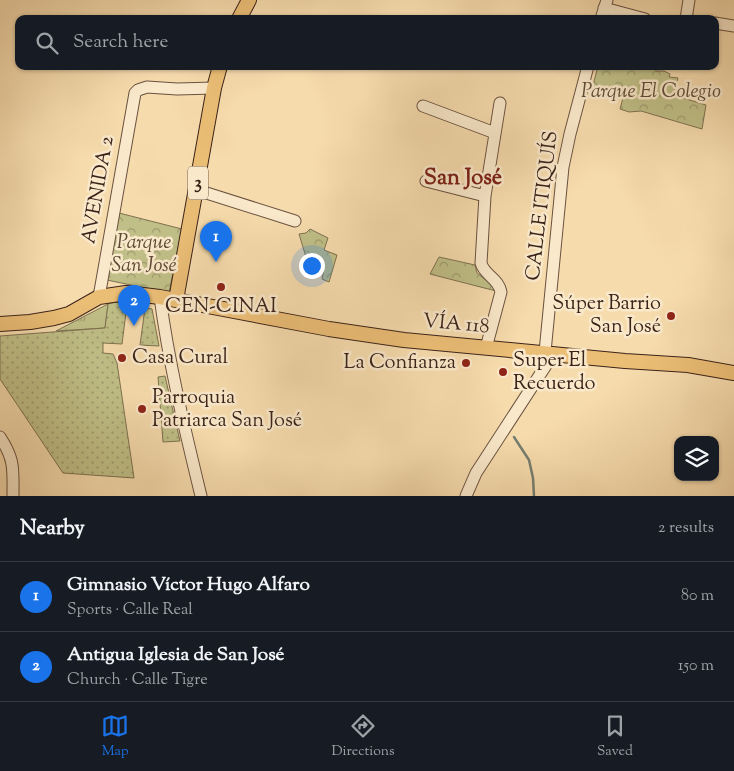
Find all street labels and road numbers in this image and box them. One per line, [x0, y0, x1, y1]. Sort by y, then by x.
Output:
street label: CALLE ITIQUÍS [518, 129, 567, 283]
street label: AVENIDA 2 [75, 134, 123, 246]
road number: 3 [188, 167, 208, 200]
street label: VÍA 118 [421, 307, 491, 342]

